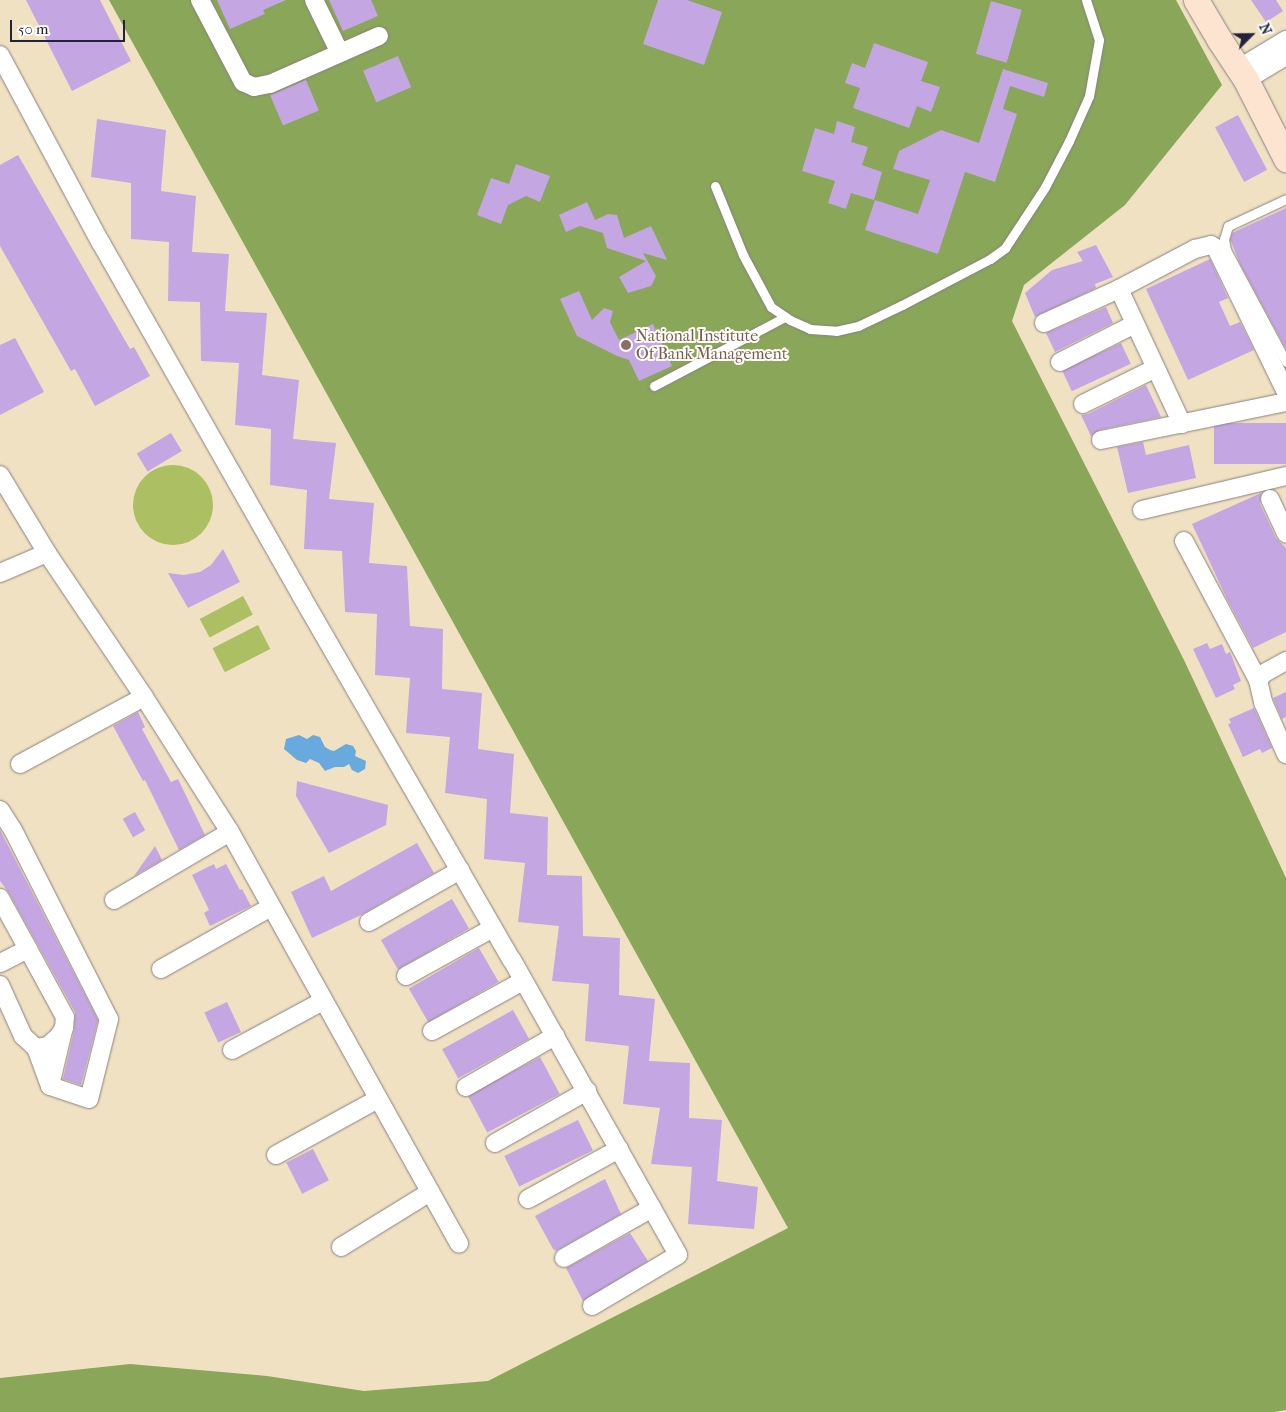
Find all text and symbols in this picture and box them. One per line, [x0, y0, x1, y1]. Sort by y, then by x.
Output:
scale bar [12, 10, 128, 42]
north arrow [1226, 10, 1276, 60]
text: 50 m [18, 20, 48, 38]
text: N [1255, 21, 1275, 37]
place label: National Institute Of Bank Management [636, 326, 787, 364]
marker: National Institute Of Bank Management [620, 339, 632, 351]

